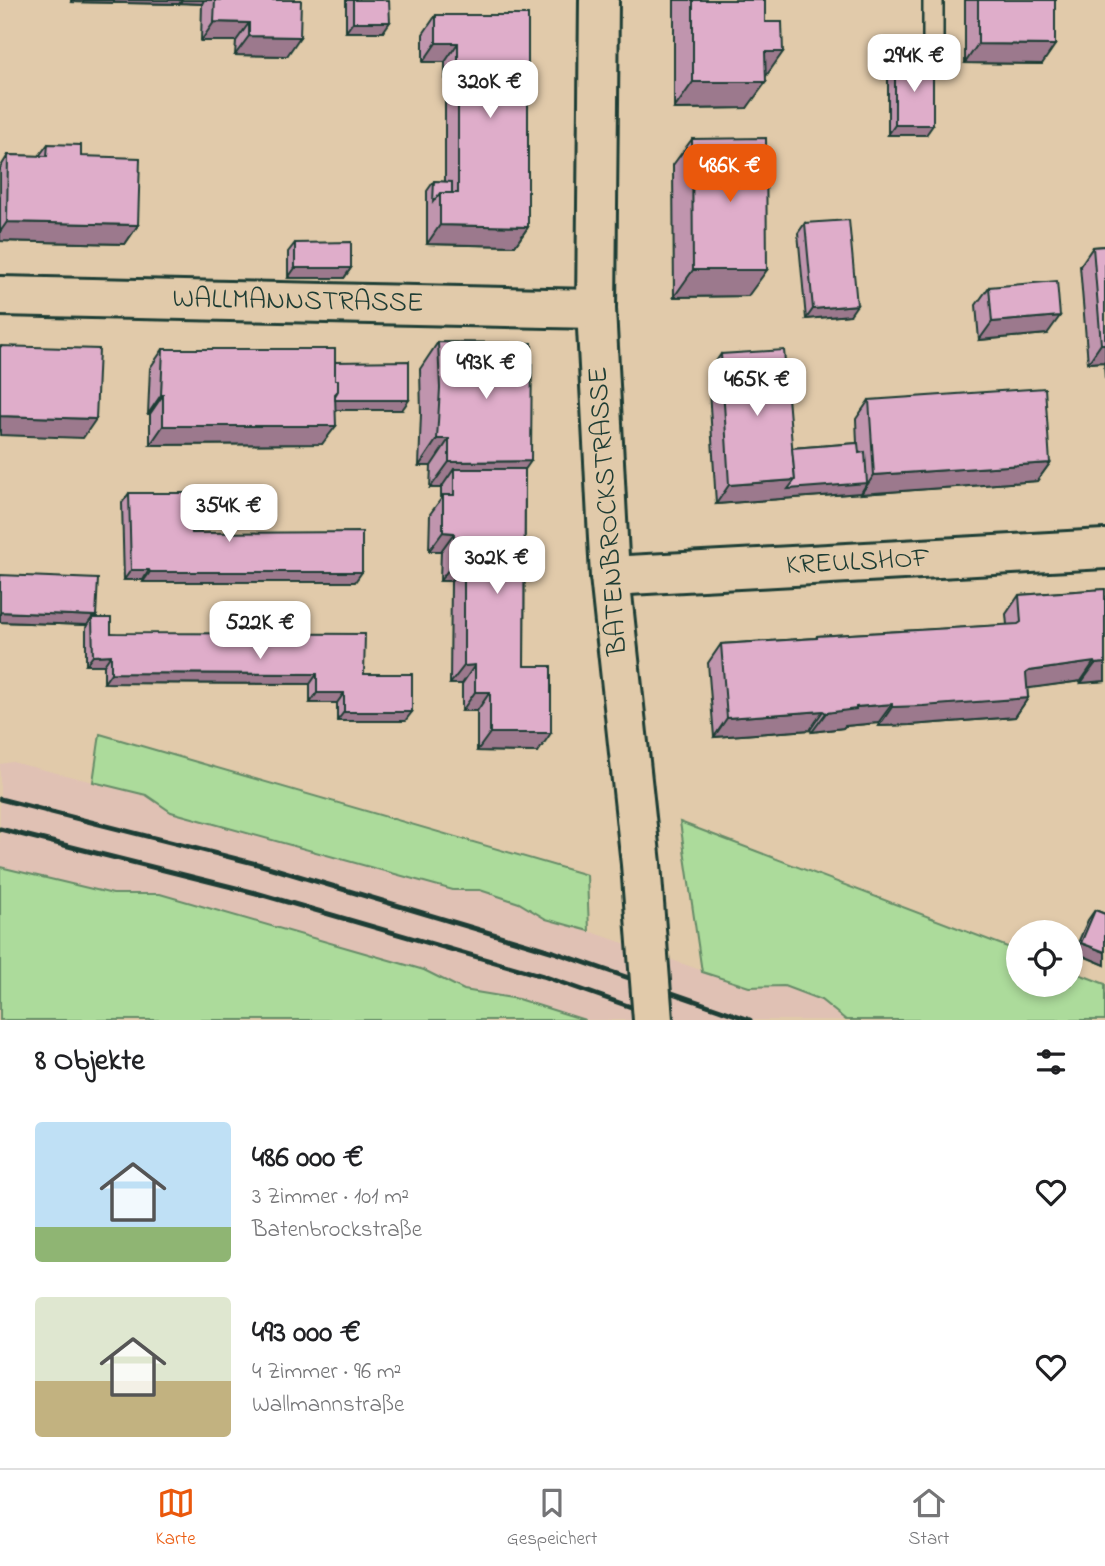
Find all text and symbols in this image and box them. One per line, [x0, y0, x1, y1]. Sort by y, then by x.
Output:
pin: 294K € [857, 34, 971, 94]
text: 294K € [884, 40, 944, 73]
pin: 320K € [433, 60, 547, 120]
text: 320K € [458, 66, 522, 99]
pin: 486K € [673, 144, 787, 204]
text: 486K € [699, 150, 761, 183]
street label: WALLMANNSTRASSE [172, 279, 424, 325]
pin: 493K € [429, 342, 543, 401]
text: 493K € [457, 347, 515, 380]
pin: 465K € [700, 358, 814, 418]
text: 465K € [724, 364, 790, 397]
street label: BATENBROCKSTRASSE [578, 365, 640, 658]
pin: 354K € [172, 484, 286, 544]
text: 354K € [196, 490, 262, 523]
pin: 302K € [440, 536, 554, 596]
street label: KREULSHOF [785, 539, 931, 587]
text: 302K € [465, 542, 529, 575]
pin: 522K € [203, 602, 317, 661]
text: 522K € [226, 607, 294, 640]
map controls [1006, 920, 1083, 997]
button: locate [1006, 920, 1083, 997]
text: 8 Objekte [35, 1040, 145, 1084]
icon: filters [1032, 1043, 1070, 1081]
text: 486 000 € [252, 1137, 364, 1181]
icon: home [91, 1150, 175, 1234]
icon: heart [1032, 1173, 1070, 1211]
text: 3 Zimmer · 101 m² [252, 1181, 409, 1214]
text: Batenbrockstraße [252, 1214, 422, 1247]
text: 493 000 € [252, 1312, 361, 1356]
icon: home [91, 1325, 175, 1409]
icon: heart [1032, 1348, 1070, 1386]
text: 4 Zimmer · 96 m² [252, 1356, 401, 1389]
text: Wallmannstraße [252, 1389, 404, 1422]
tab: Karte [155, 1484, 196, 1553]
tab: Gespeichert [507, 1484, 597, 1553]
tab: Start [908, 1484, 949, 1553]

